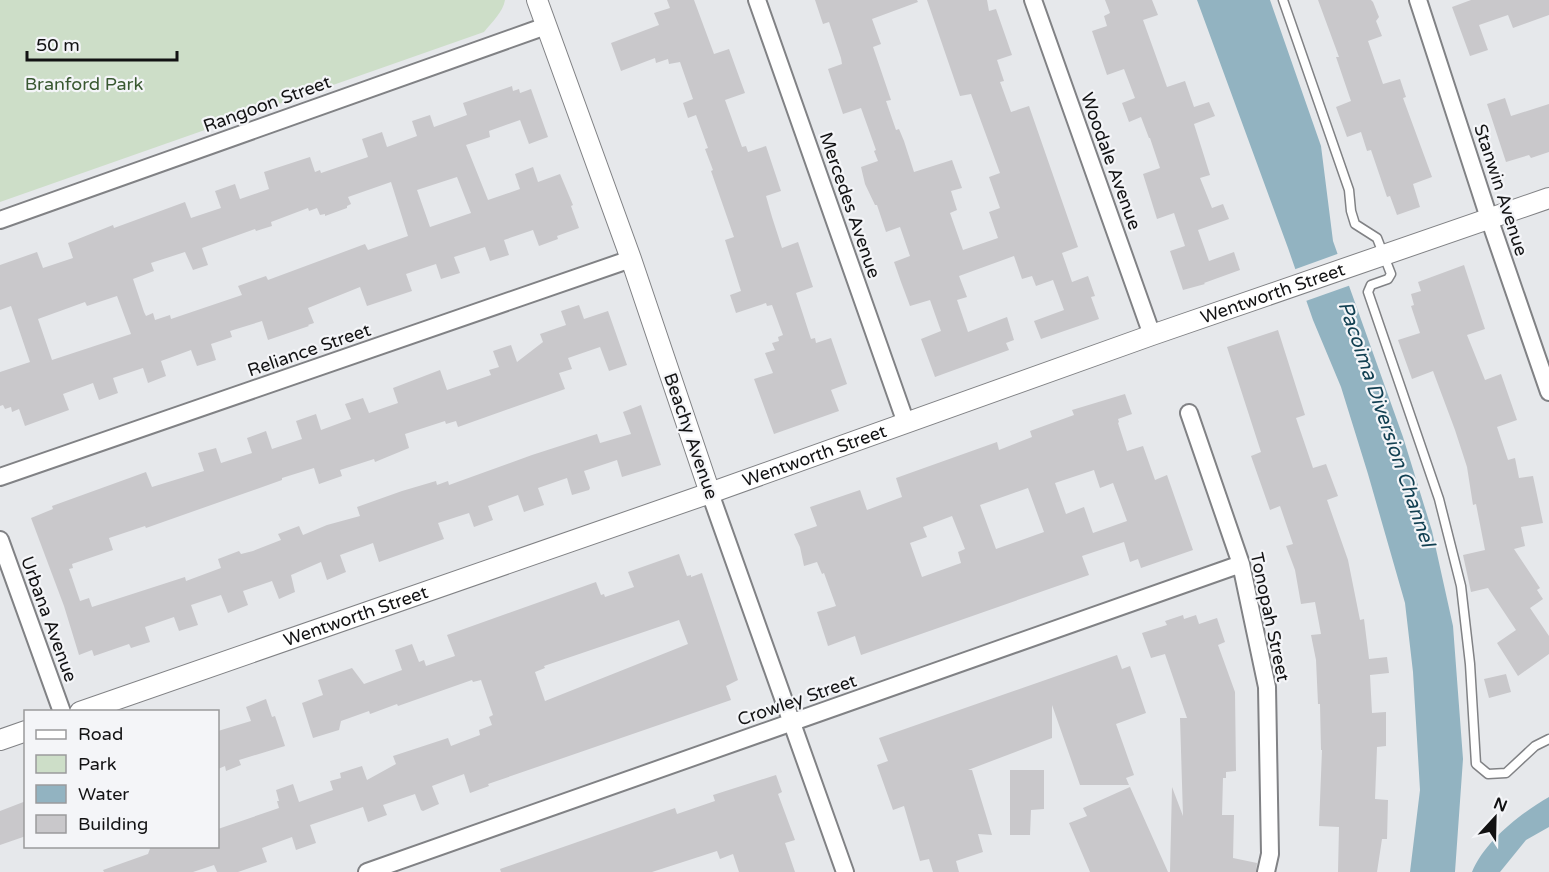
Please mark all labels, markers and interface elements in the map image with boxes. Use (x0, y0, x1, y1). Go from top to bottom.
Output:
scale bar (27, 24, 177, 62)
text: 50 m (36, 34, 80, 56)
street label: Rangoon Street (200, 71, 334, 137)
park label: Branford Park (25, 73, 143, 95)
street label: Woodale Avenue (1076, 89, 1146, 233)
street label: Stanwin Avenue (1469, 121, 1533, 259)
street label: Mercedes Avenue (815, 129, 885, 281)
street label: Wentworth Street (1198, 258, 1348, 328)
water label: Pacoima Diversion Channel (1333, 298, 1440, 552)
street label: Reliance Street (244, 319, 374, 381)
street label: Beachy Avenue (659, 370, 723, 502)
street label: Wentworth Street (740, 420, 890, 491)
street label: Tonopah Street (1246, 551, 1294, 684)
street label: Urbana Avenue (16, 553, 82, 685)
street label: Wentworth Street (281, 581, 431, 651)
street label: Crowley Street (735, 669, 860, 731)
legend (24, 710, 219, 848)
text: Road (78, 723, 123, 745)
text: Park (78, 753, 117, 775)
text: Water (78, 783, 129, 805)
north arrow (1465, 788, 1525, 848)
text: N (1491, 793, 1510, 817)
text: Building (78, 813, 148, 835)

